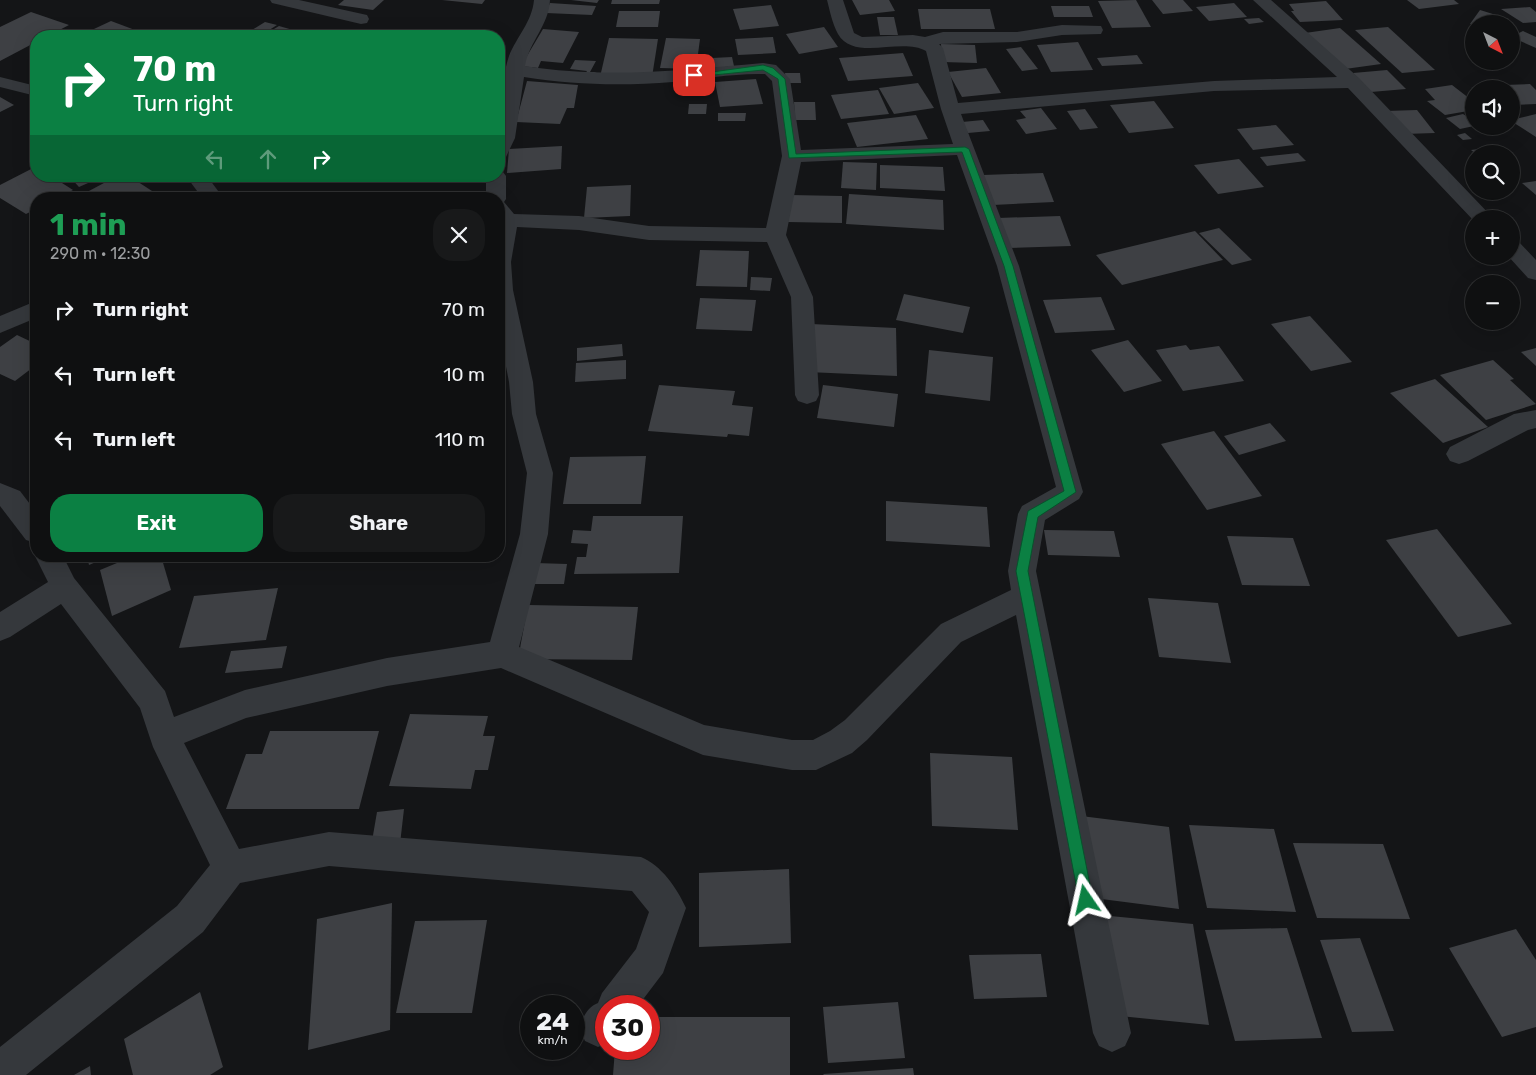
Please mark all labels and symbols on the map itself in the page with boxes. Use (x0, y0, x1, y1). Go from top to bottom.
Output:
north arrow (1465, 15, 1520, 70)
pin (673, 54, 715, 96)
position arrow (1059, 873, 1111, 925)
speed limit sign: 30 (595, 995, 660, 1060)

